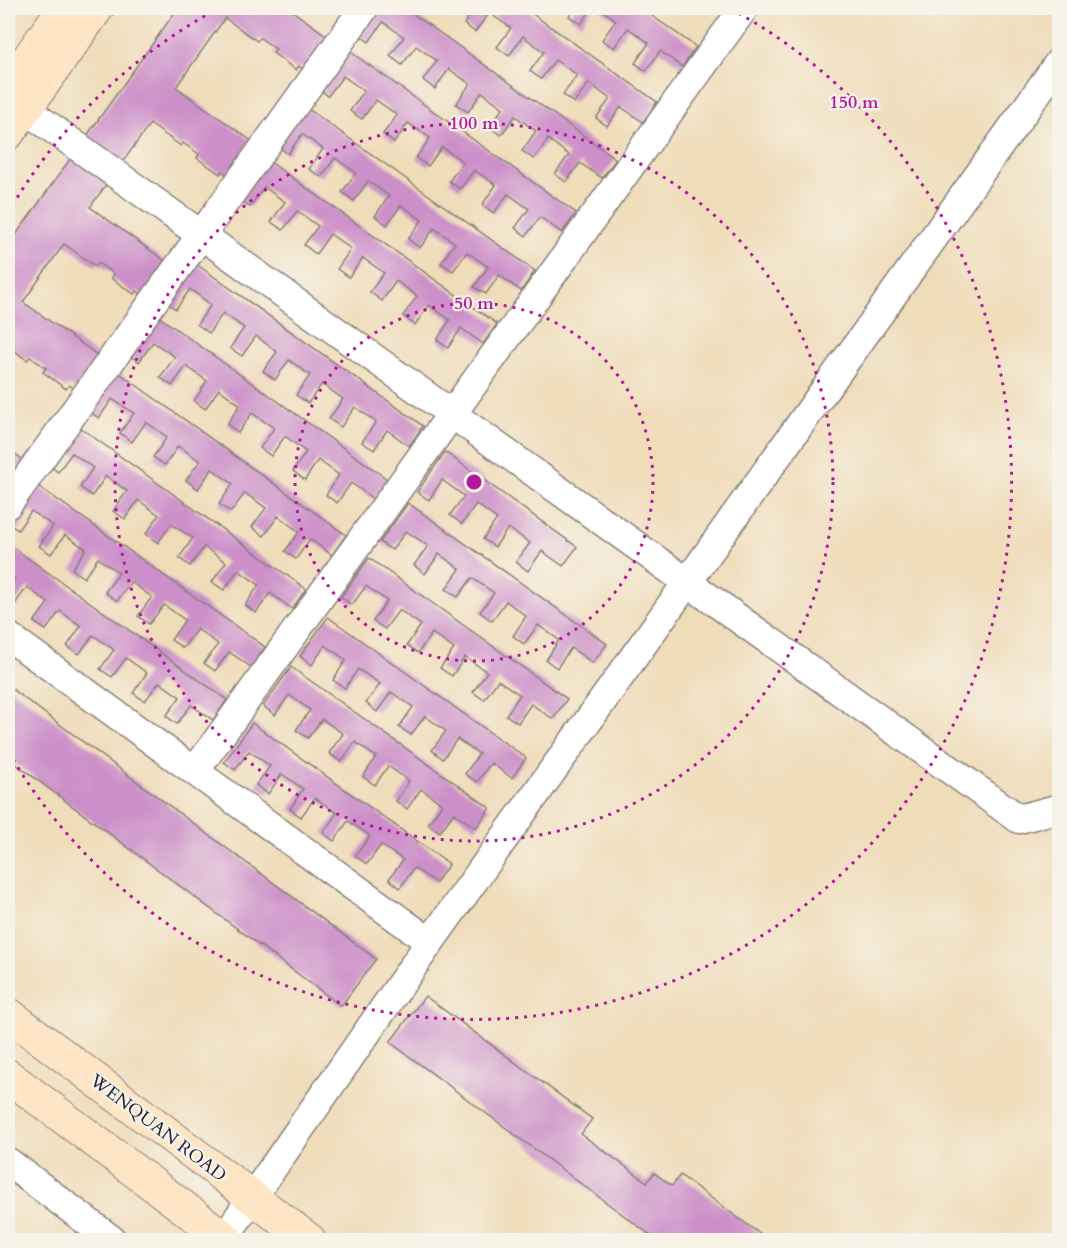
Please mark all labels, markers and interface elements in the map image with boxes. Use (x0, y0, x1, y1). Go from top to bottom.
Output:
text: 150 m (829, 90, 879, 115)
text: 100 m (449, 111, 499, 136)
text: 50 m (454, 291, 494, 316)
centre of rings (464, 472, 484, 492)
street label: WENQUAN ROAD (84, 1068, 231, 1188)

